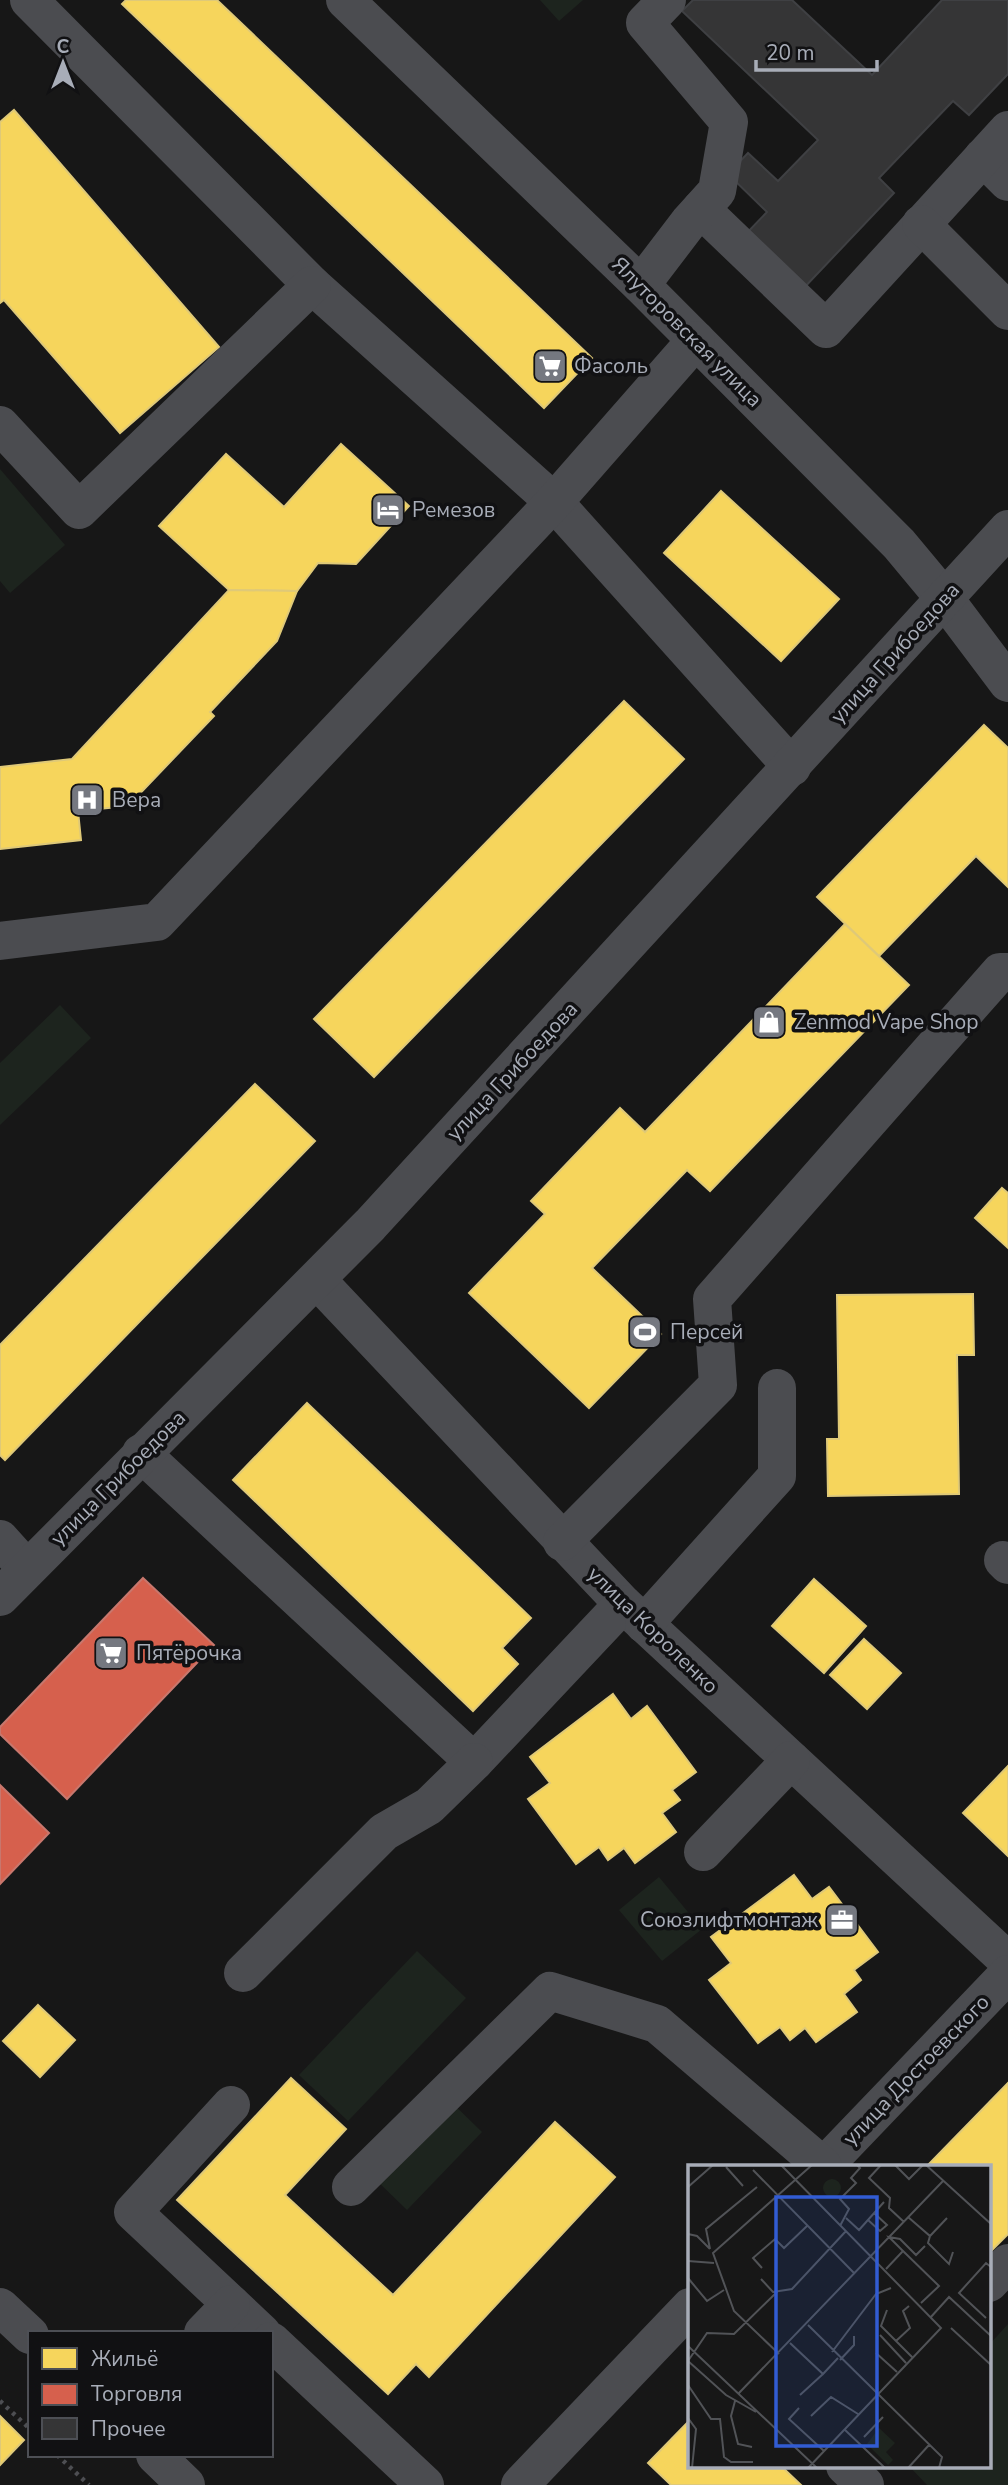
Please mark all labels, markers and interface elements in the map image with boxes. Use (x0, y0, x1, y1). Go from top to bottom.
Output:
north arrow (28, 28, 98, 98)
scale bar (756, 28, 877, 72)
text: С (57, 34, 70, 60)
text: 20 m (766, 39, 815, 67)
street label: Ялуторовская улица (606, 251, 768, 413)
supermarket icon: Фасоль (531, 347, 569, 385)
place label: Фасоль (574, 352, 648, 380)
hotel icon: Ремезов (369, 491, 407, 529)
place label: Ремезов (412, 496, 495, 524)
street label: улица Грибоедова (824, 576, 966, 730)
hospital icon: Вера (68, 781, 106, 819)
place label: Вера (112, 786, 161, 814)
street label: улица Грибоедова (440, 995, 584, 1147)
shop icon: Zenmod Vape Shop (750, 1003, 788, 1041)
place label: Zenmod Vape Shop (794, 1008, 978, 1036)
sports icon: Персей (626, 1313, 664, 1351)
place label: Персей (670, 1318, 743, 1346)
street label: улица Грибоедова (44, 1404, 192, 1552)
street label: улица Короленко (581, 1560, 725, 1700)
supermarket icon: Пятёрочка (92, 1634, 130, 1672)
place label: Пятёрочка (136, 1639, 242, 1667)
office icon: Союзлифтмонтаж (823, 1901, 861, 1939)
place label: Союзлифтмонтаж (640, 1906, 819, 1934)
street label: улица Достоевского (836, 1988, 996, 2152)
inset map (688, 2165, 990, 2468)
legend (28, 2331, 273, 2457)
text: Жильё (91, 2345, 158, 2373)
text: Торговля (91, 2380, 182, 2408)
text: Прочее (91, 2415, 166, 2443)

